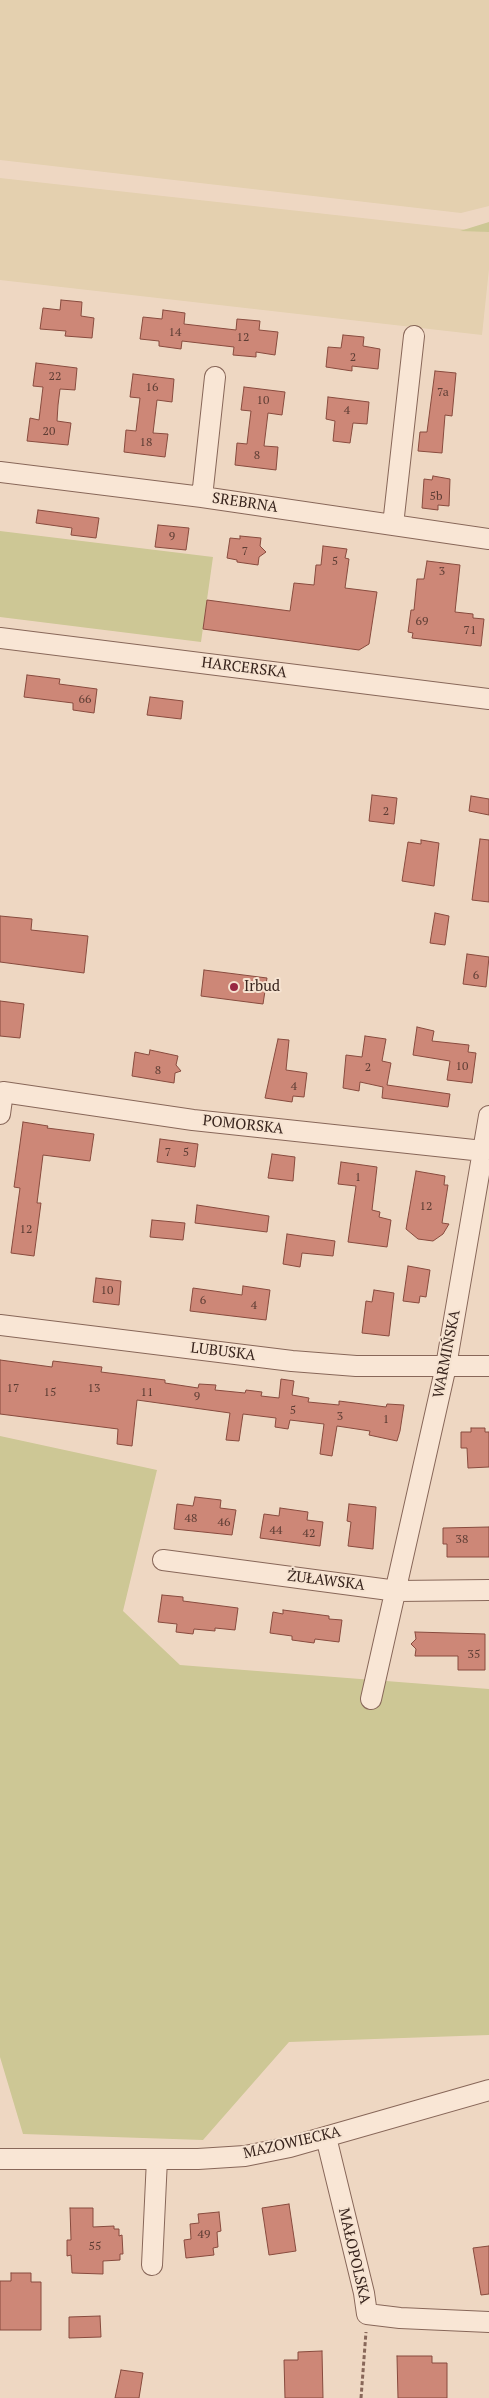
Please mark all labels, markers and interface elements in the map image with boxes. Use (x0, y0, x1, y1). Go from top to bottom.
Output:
house number: 14 (169, 326, 181, 340)
house number: 12 (237, 331, 249, 345)
house number: 2 (350, 351, 356, 365)
house number: 22 (49, 370, 61, 384)
house number: 16 (146, 381, 158, 395)
house number: 7a (437, 386, 449, 400)
house number: 10 (257, 394, 269, 408)
house number: 4 (344, 404, 350, 418)
house number: 20 (43, 425, 55, 439)
house number: 18 (140, 436, 152, 450)
house number: 8 (254, 449, 260, 463)
street label: SREBRNA (211, 489, 279, 517)
house number: 5b (430, 490, 442, 504)
house number: 9 (169, 530, 175, 544)
house number: 7 (242, 545, 248, 559)
house number: 5 (332, 555, 338, 569)
house number: 3 (439, 565, 445, 579)
house number: 69 (416, 615, 428, 629)
house number: 71 (464, 624, 476, 638)
street label: HARCERSKA (200, 654, 288, 682)
house number: 66 (79, 693, 91, 707)
house number: 2 (383, 805, 389, 819)
house number: 6 (473, 969, 479, 983)
place label: Irbud (244, 978, 280, 996)
marker: Irbud (228, 981, 240, 993)
house number: 10 (456, 1060, 468, 1074)
house number: 2 (365, 1061, 371, 1075)
house number: 8 (155, 1064, 161, 1078)
house number: 4 (291, 1080, 297, 1094)
street label: POMORSKA (202, 1112, 284, 1138)
house number: 7 (165, 1146, 171, 1160)
house number: 5 (183, 1146, 189, 1160)
house number: 1 (355, 1171, 361, 1185)
house number: 12 (420, 1200, 432, 1214)
house number: 12 (20, 1223, 32, 1237)
house number: 10 (101, 1284, 113, 1298)
house number: 6 (200, 1294, 206, 1308)
house number: 4 (251, 1299, 257, 1313)
street label: WARMIŃSKA (430, 1308, 464, 1400)
street label: LUBUSKA (190, 1339, 256, 1365)
house number: 17 (7, 1382, 19, 1396)
house number: 13 (88, 1382, 100, 1396)
house number: 15 (44, 1386, 56, 1400)
house number: 11 (141, 1386, 153, 1400)
house number: 9 (194, 1390, 200, 1404)
house number: 5 (290, 1404, 296, 1418)
house number: 3 (337, 1410, 343, 1424)
house number: 1 (383, 1413, 389, 1427)
house number: 48 (185, 1512, 197, 1526)
house number: 46 (218, 1516, 230, 1530)
house number: 44 (270, 1524, 282, 1538)
house number: 42 (303, 1527, 315, 1541)
house number: 38 (456, 1533, 468, 1547)
street label: ŻUŁAWSKA (286, 1567, 366, 1595)
house number: 35 (468, 1648, 480, 1662)
street label: MAZOWIECKA (241, 2123, 343, 2163)
street label: MAŁOPOLSKA (334, 2206, 374, 2306)
house number: 49 (198, 2228, 210, 2242)
house number: 55 (89, 2240, 101, 2254)

